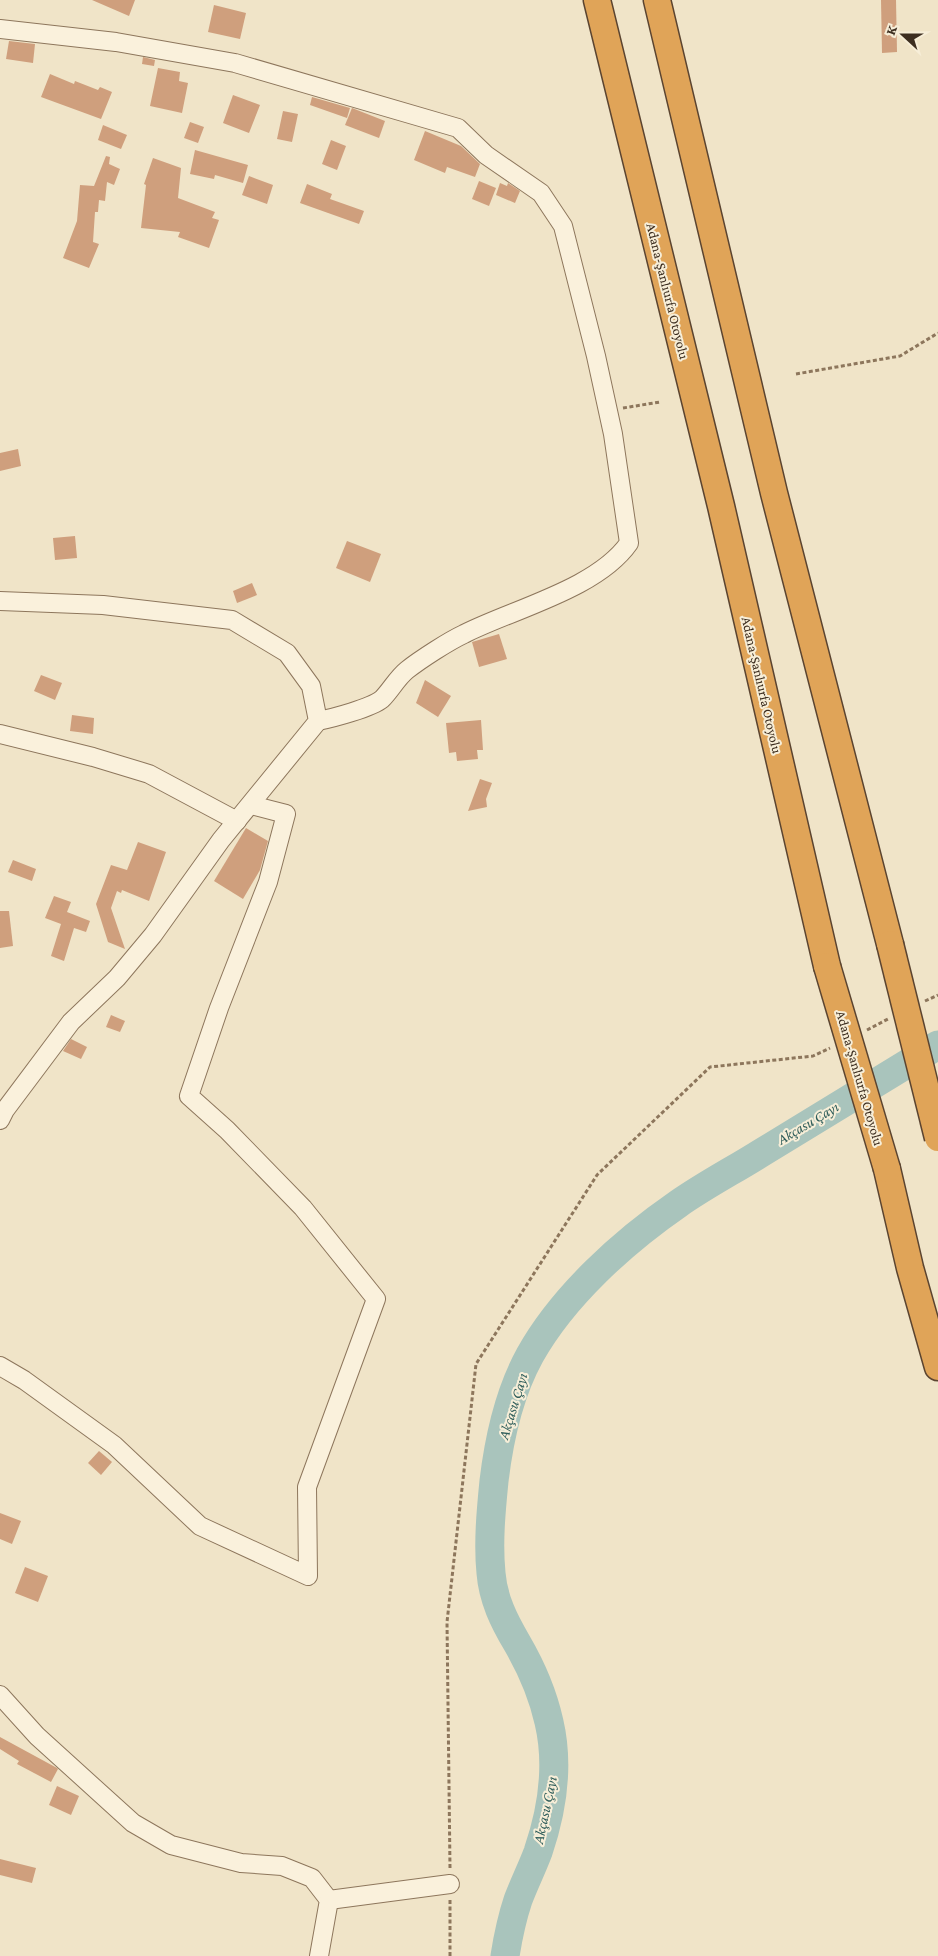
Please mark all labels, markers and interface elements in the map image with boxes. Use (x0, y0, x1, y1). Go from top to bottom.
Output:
north arrow (878, 10, 928, 60)
text: K (882, 22, 900, 37)
street label: Adana-Şanlıurfa Otoyolu (643, 221, 693, 361)
street label: Adana-Şanlıurfa Otoyolu (738, 615, 786, 755)
street label: Adana-Şanlıurfa Otoyolu (833, 1009, 887, 1148)
water label: Akçasu Çayı (774, 1099, 842, 1149)
water label: Akçasu Çayı (495, 1371, 532, 1442)
water label: Akçasu Çayı (530, 1775, 561, 1846)

